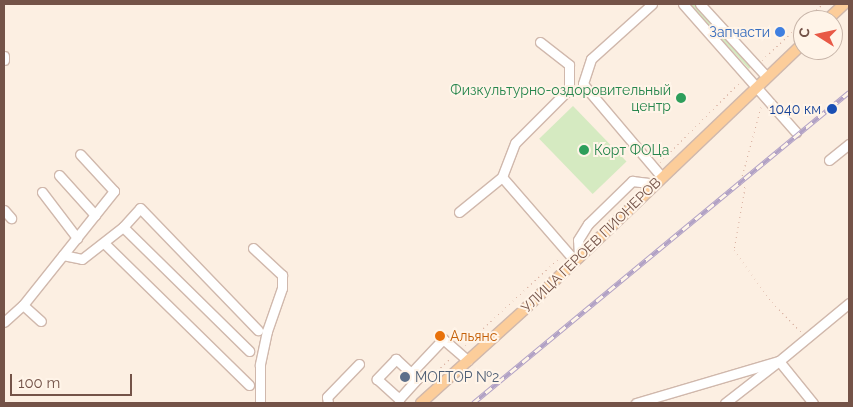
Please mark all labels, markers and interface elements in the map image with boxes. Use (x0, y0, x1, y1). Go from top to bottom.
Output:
north arrow (793, 10, 843, 60)
place label: Запчасти (709, 24, 770, 40)
marker: Запчасти (774, 26, 786, 38)
text: С (795, 26, 813, 39)
place label: Физкультурно-оздоровительный центр (450, 82, 671, 114)
marker: Физкультурно-оздоровительный центр (675, 92, 687, 104)
place label: 1040 км (770, 101, 821, 117)
marker: 1040 км (825, 102, 839, 116)
place label: Корт ФОЦа (594, 142, 669, 158)
marker: Корт ФОЦа (578, 144, 590, 156)
street label: УЛИЦА ГЕРОЕВ ПИОНЕРОВ (518, 174, 664, 316)
place label: Альянс (450, 328, 497, 344)
marker: Альянс (434, 330, 446, 342)
scale bar (12, 364, 135, 396)
place label: МОГТОР №2 (415, 369, 499, 385)
marker: МОГТОР №2 (399, 371, 411, 383)
text: 100 m (18, 374, 60, 392)

